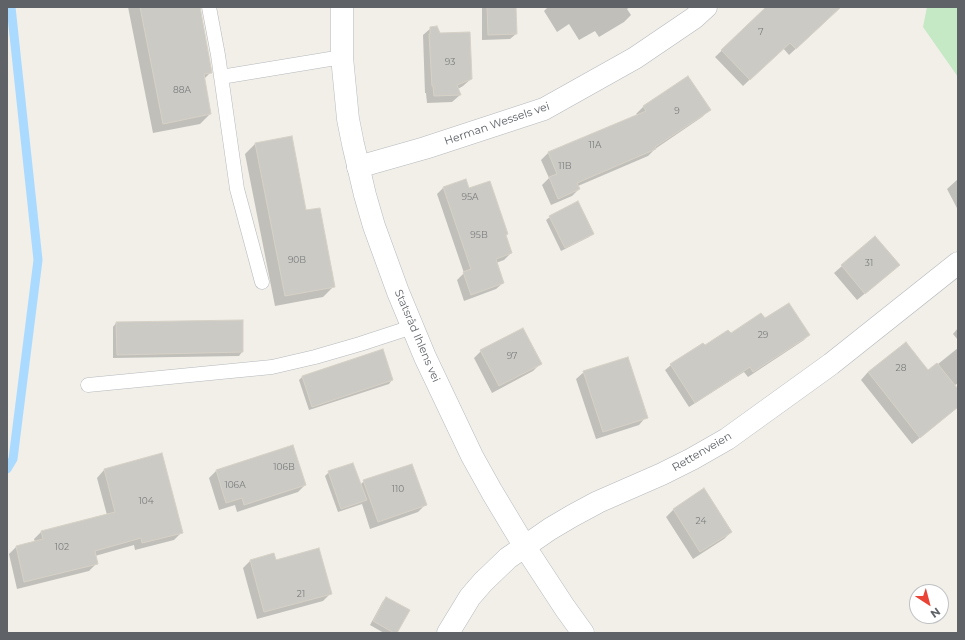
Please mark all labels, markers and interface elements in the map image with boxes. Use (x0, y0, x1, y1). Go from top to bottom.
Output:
house number: 7 (758, 27, 764, 37)
house number: 93 (445, 57, 455, 67)
house number: 88A (173, 85, 191, 95)
street label: Herman Wessels vei (443, 100, 551, 148)
house number: 9 (674, 106, 680, 116)
house number: 11A (589, 140, 601, 150)
house number: 11B (558, 161, 572, 171)
house number: 95A (461, 192, 479, 202)
house number: 95B (470, 230, 488, 240)
house number: 90B (288, 255, 306, 265)
house number: 31 (865, 258, 873, 268)
street label: Statsråd Ihlens vei (391, 288, 443, 384)
house number: 29 (758, 330, 768, 340)
house number: 97 (507, 351, 517, 361)
house number: 28 (896, 363, 906, 373)
street label: Rettenveien (670, 430, 734, 474)
house number: 106B (273, 462, 295, 472)
house number: 106A (224, 480, 246, 490)
house number: 110 (392, 484, 404, 494)
house number: 104 (138, 496, 154, 506)
house number: 24 (696, 516, 706, 526)
house number: 102 (55, 542, 69, 552)
north arrow (909, 584, 949, 624)
house number: 21 (297, 589, 305, 599)
text: N (928, 605, 943, 621)

